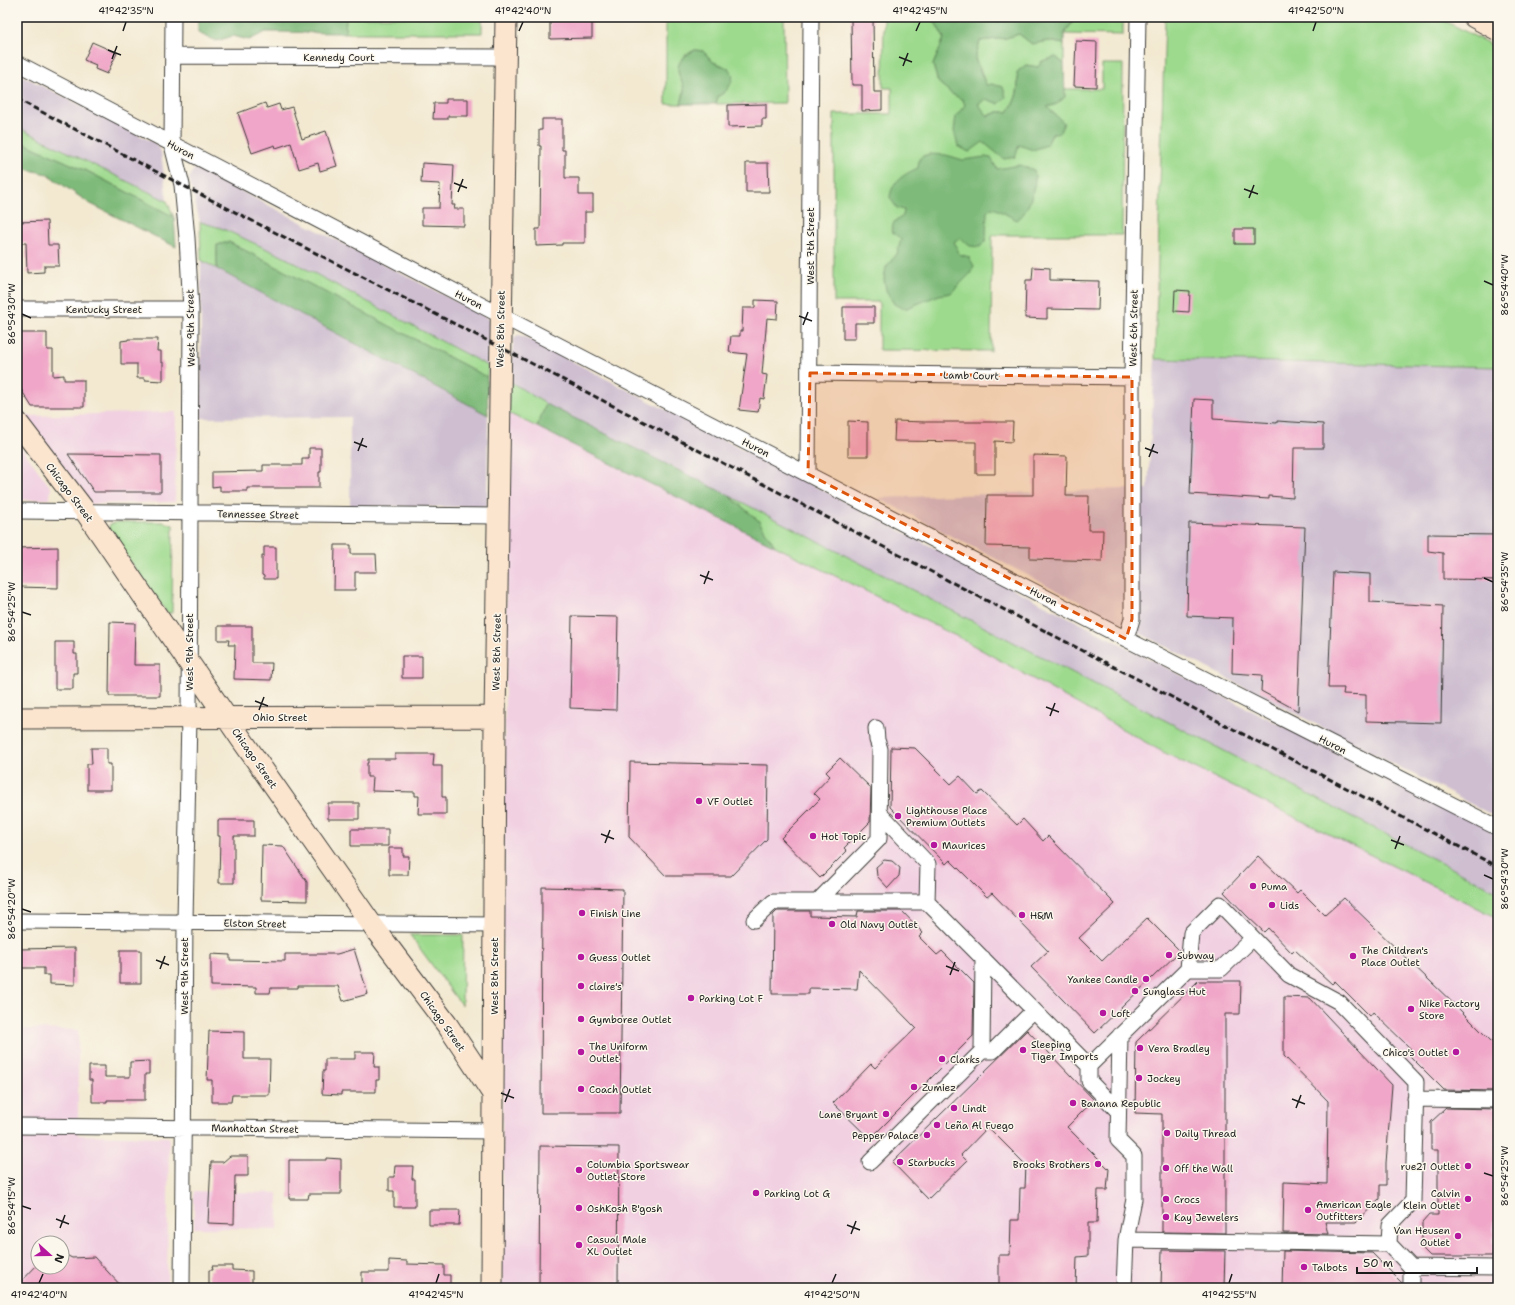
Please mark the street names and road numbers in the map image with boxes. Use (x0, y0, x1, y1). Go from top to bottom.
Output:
street label: Kennedy Court (303, 51, 375, 64)
street label: Huron (165, 137, 197, 162)
street label: West 7th Street (804, 207, 817, 285)
street label: Huron (453, 287, 485, 312)
street label: West 9th Street (183, 289, 198, 367)
street label: West 6th Street (1126, 289, 1141, 367)
street label: West 8th Street (493, 290, 508, 368)
street label: Kentucky Street (66, 303, 142, 316)
street label: Lamb Court (943, 369, 999, 382)
street label: Huron (740, 435, 772, 460)
street label: Chicago Street (43, 460, 96, 524)
street label: Tennessee Street (217, 507, 299, 522)
street label: Huron (1028, 584, 1060, 609)
street label: West 9th Street (183, 613, 196, 691)
street label: West 8th Street (489, 613, 504, 691)
street label: Ohio Street (253, 711, 307, 724)
street label: Chicago Street (229, 726, 280, 791)
street label: Huron (1317, 732, 1349, 757)
street label: Elston Street (223, 916, 287, 931)
street label: West 9th Street (178, 937, 191, 1015)
street label: West 8th Street (488, 937, 501, 1015)
street label: Chicago Street (417, 989, 468, 1054)
street label: Manhattan Street (211, 1121, 299, 1136)

